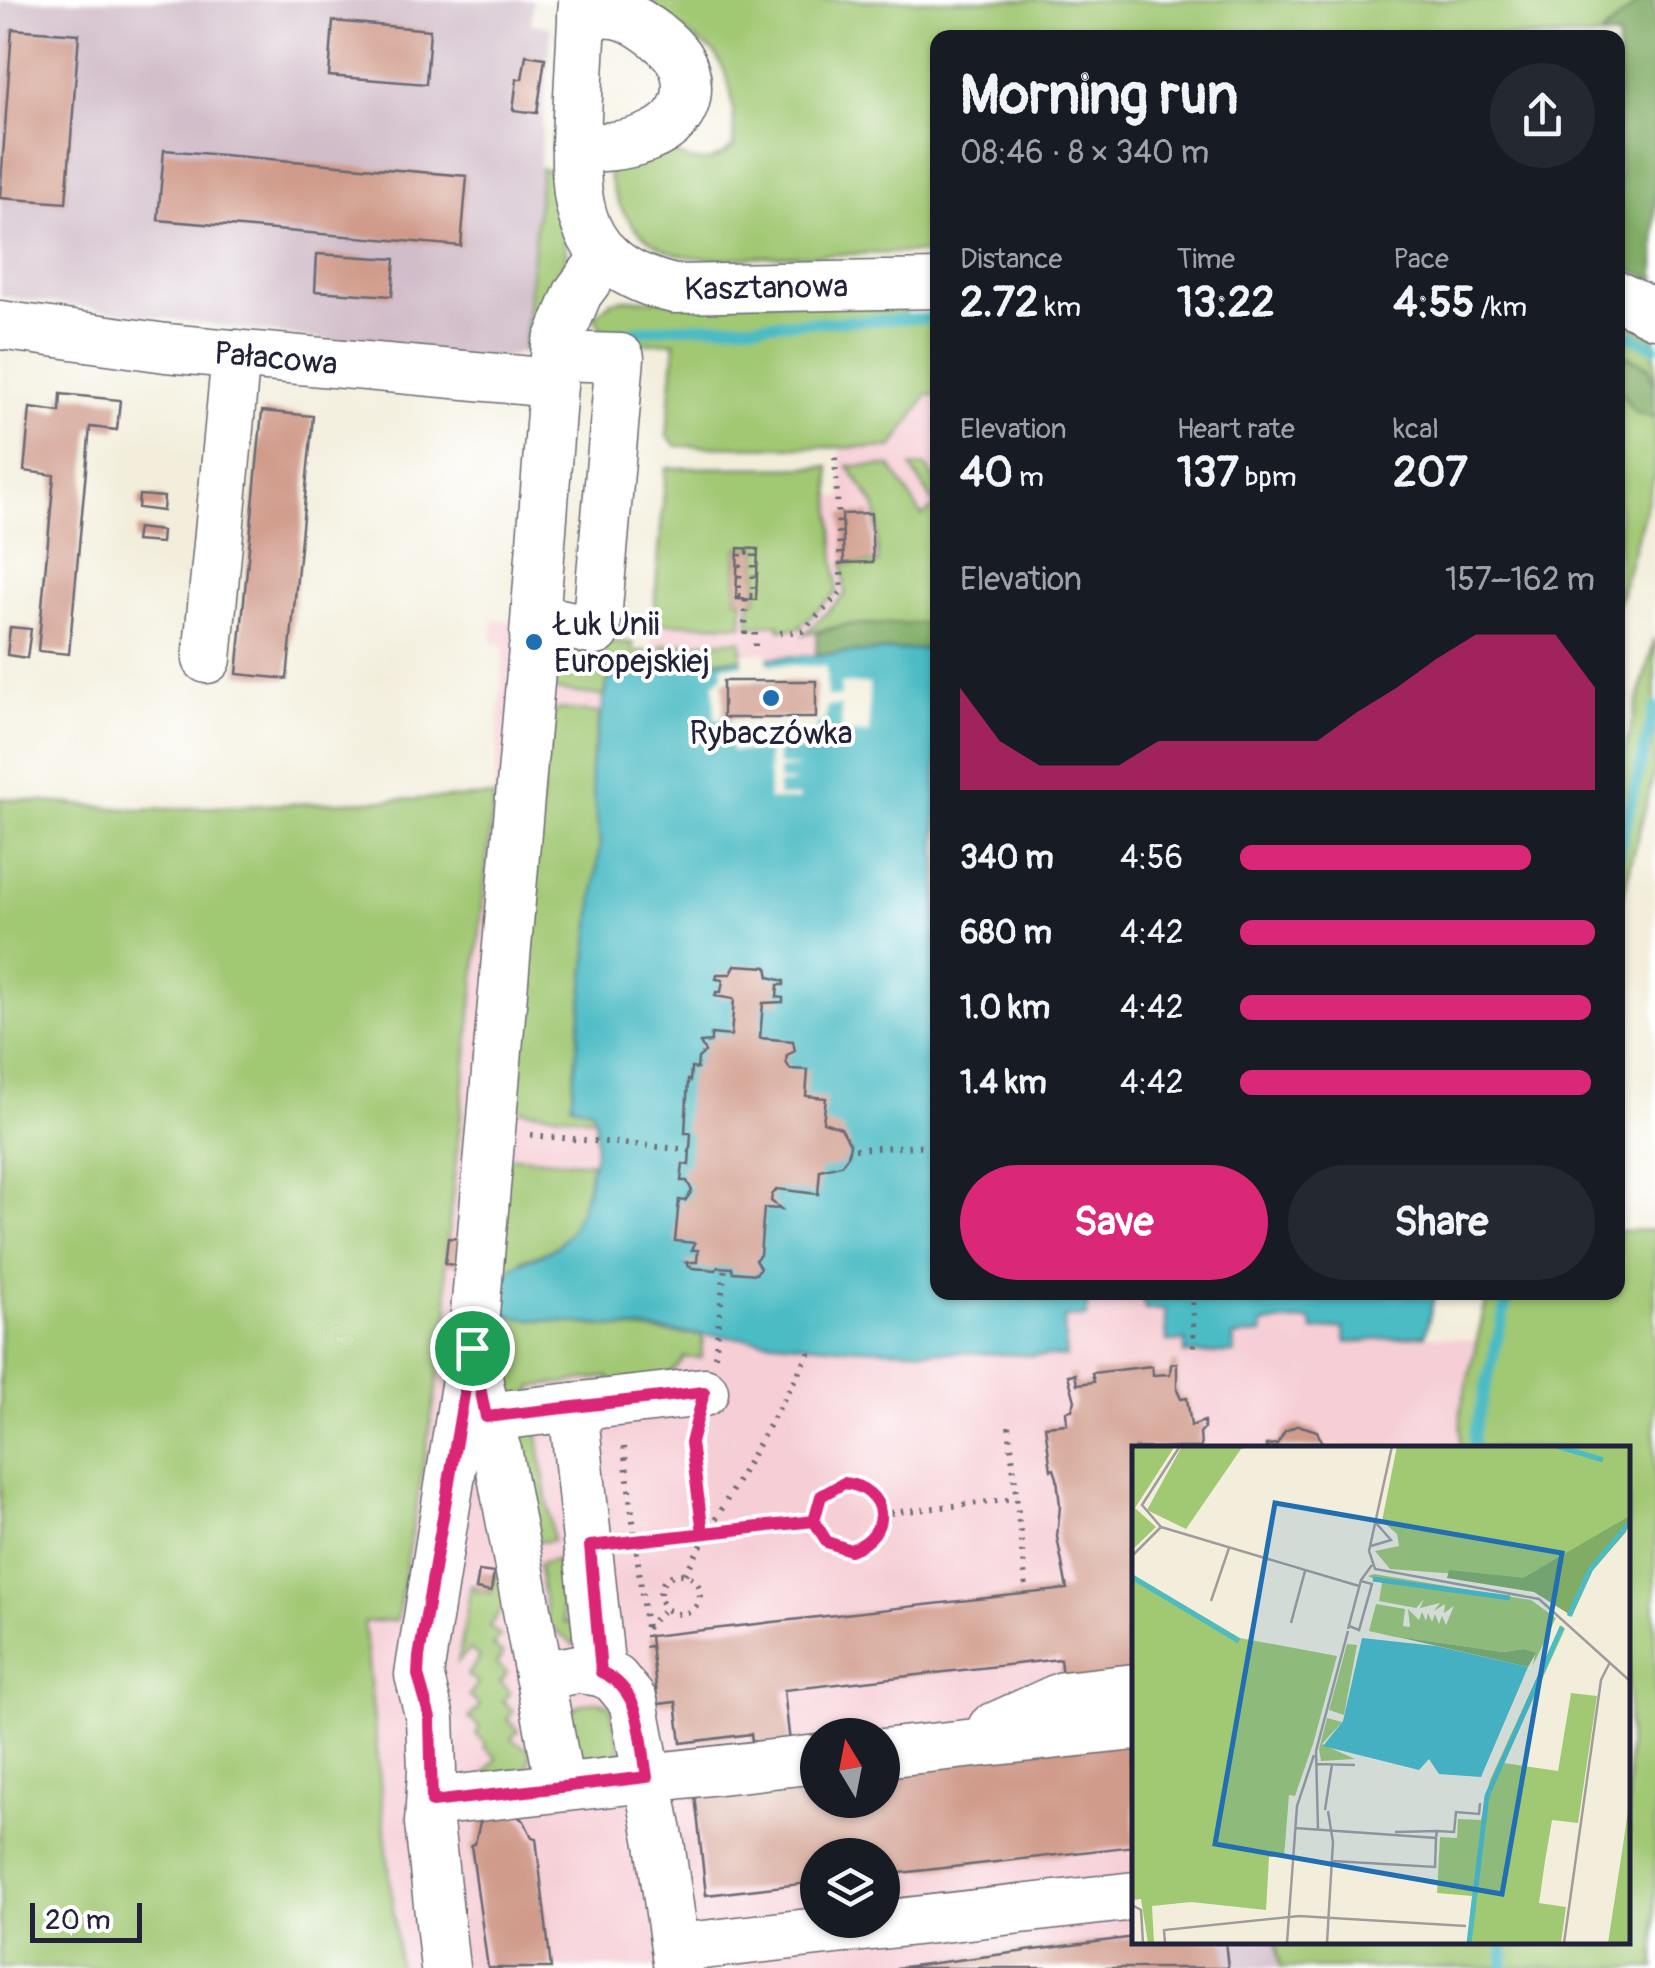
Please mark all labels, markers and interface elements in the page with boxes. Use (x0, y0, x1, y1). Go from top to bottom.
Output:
text: Morning run (960, 61, 1238, 130)
button: share (1490, 63, 1595, 168)
text: 08:46 · 8 × 340 m (960, 133, 1209, 173)
text: Distance (960, 242, 1062, 277)
text: Time (1177, 242, 1235, 277)
text: Pace (1393, 242, 1449, 277)
street label: Kasztanowa (684, 267, 849, 310)
text: 2.72 (960, 277, 1038, 329)
text: 13:22 (1177, 277, 1275, 329)
text: 4:55 (1393, 277, 1474, 329)
text: km (1038, 290, 1081, 325)
text: /km (1474, 290, 1527, 325)
street label: Pałacowa (212, 333, 339, 384)
text: Elevation (960, 412, 1067, 447)
text: Heart rate (1177, 412, 1295, 447)
text: kcal (1393, 412, 1439, 447)
text: 40 (960, 447, 1013, 499)
text: 137 (1177, 447, 1239, 499)
text: 207 (1393, 447, 1468, 499)
text: m (1013, 460, 1044, 495)
text: bpm (1239, 460, 1297, 495)
text: Elevation (960, 560, 1082, 600)
text: 157–162 m (1445, 560, 1595, 600)
place label: Łuk Unii Europejskiej (552, 605, 710, 682)
marker: Łuk Unii Europejskiej (523, 631, 545, 653)
marker: Rybaczówka (760, 687, 782, 709)
place label: Rybaczówka (689, 714, 853, 754)
text: 340 m (960, 838, 1054, 878)
text: 4:56 (1120, 838, 1183, 878)
text: 680 m (960, 913, 1052, 953)
text: 4:42 (1120, 913, 1184, 953)
text: 1.0 km (960, 988, 1050, 1028)
text: 4:42 (1120, 988, 1184, 1028)
text: 1.4 km (960, 1063, 1047, 1103)
text: 4:42 (1120, 1063, 1184, 1103)
button: Save (960, 1165, 1268, 1280)
button: Share (1288, 1165, 1595, 1280)
pin (430, 1306, 515, 1391)
icon: arrive (445, 1321, 500, 1376)
inset map (1132, 1446, 1630, 1943)
north arrow (800, 1718, 900, 1818)
map controls (800, 1718, 900, 1938)
button: layers (800, 1838, 900, 1938)
scale bar (30, 1898, 142, 1942)
text: 20 m (45, 1903, 111, 1938)

